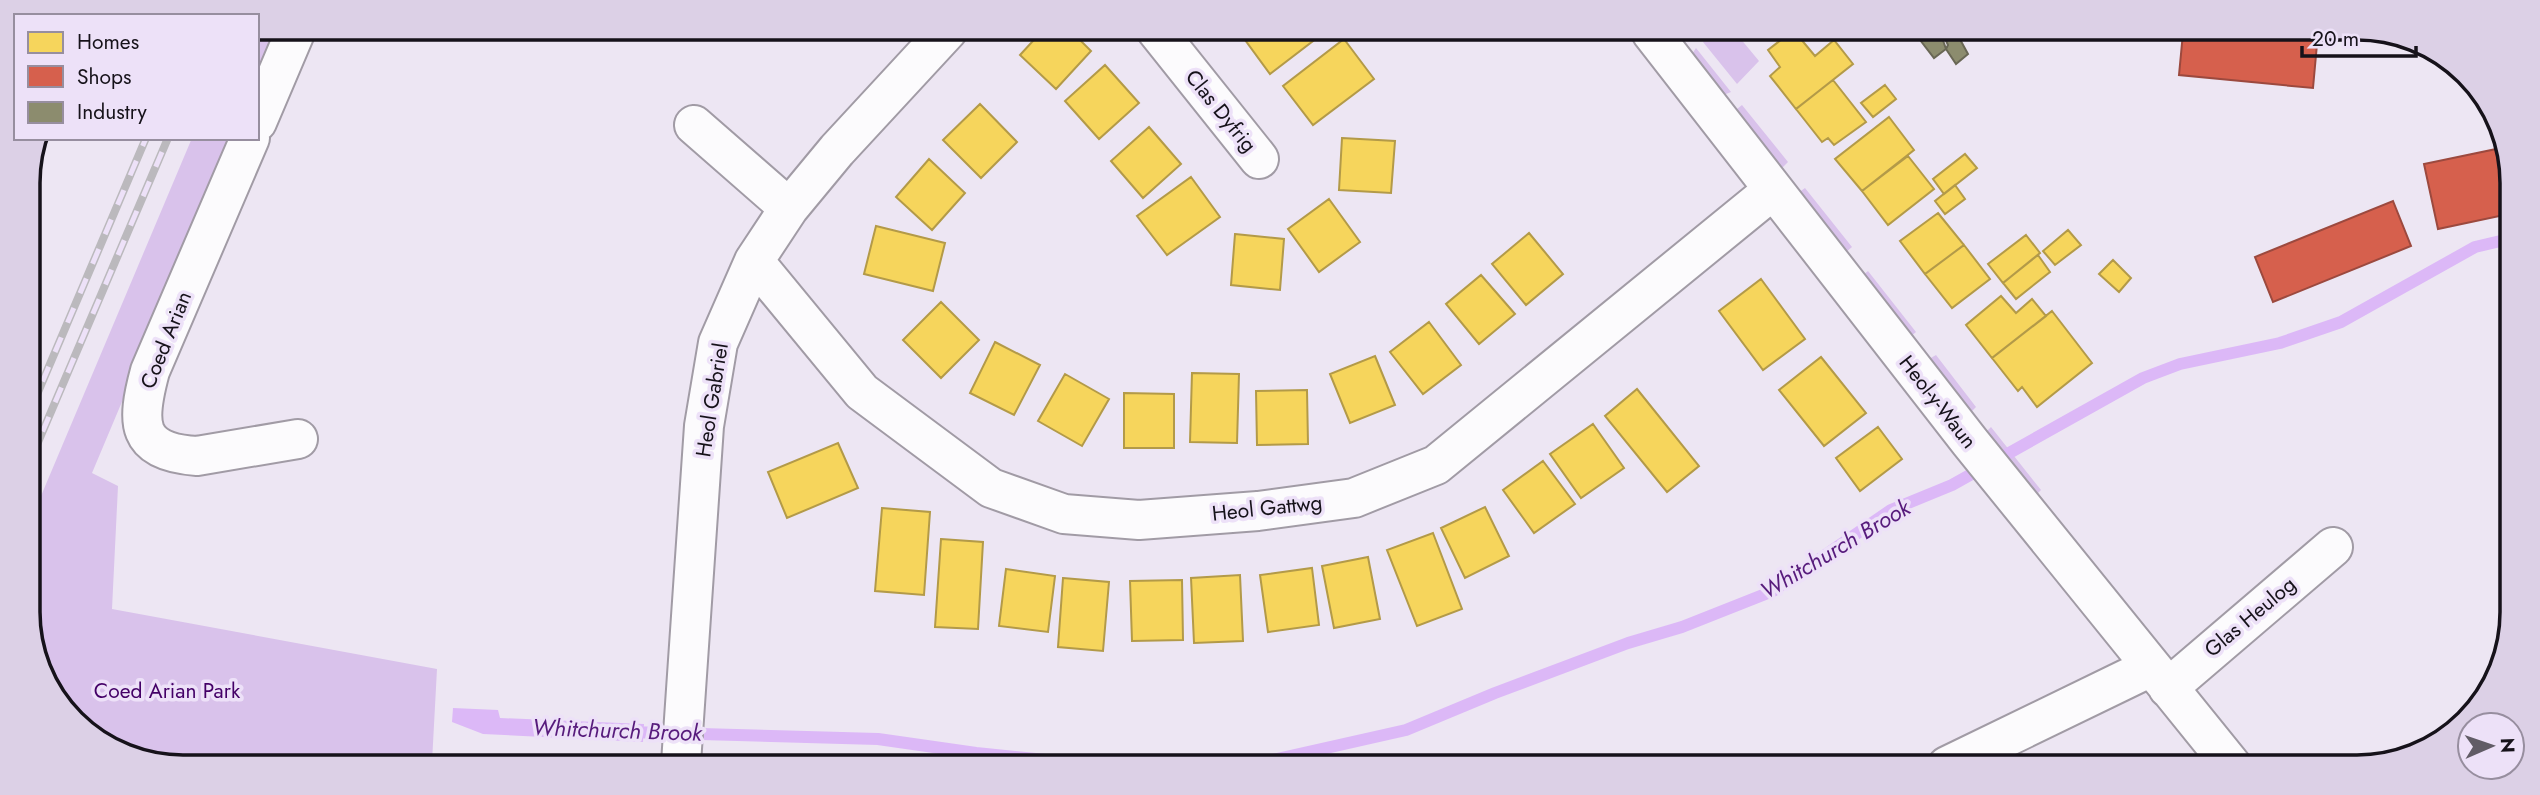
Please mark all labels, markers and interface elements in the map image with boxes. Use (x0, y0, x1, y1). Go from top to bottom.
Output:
legend (14, 14, 259, 140)
scale bar (2302, 14, 2416, 58)
text: 20 m (2312, 24, 2359, 54)
text: Homes (77, 27, 139, 57)
text: Shops (77, 62, 131, 92)
street label: Clas Dyfrig (1178, 63, 1264, 159)
text: Industry (77, 97, 148, 127)
street label: Coed Arian (133, 287, 199, 393)
street label: Heol Gabriel (688, 341, 736, 459)
street label: Heol-y-Waun (1892, 349, 1984, 455)
street label: Heol Gattwg (1210, 487, 1324, 529)
water label: Whitchurch Brook (1754, 490, 1917, 607)
street label: Glas Heulog (2198, 570, 2302, 664)
park label: Coed Arian Park (94, 676, 241, 706)
water label: Whitchurch Brook (532, 710, 704, 750)
north arrow (2456, 711, 2526, 781)
text: N (2494, 737, 2521, 753)

